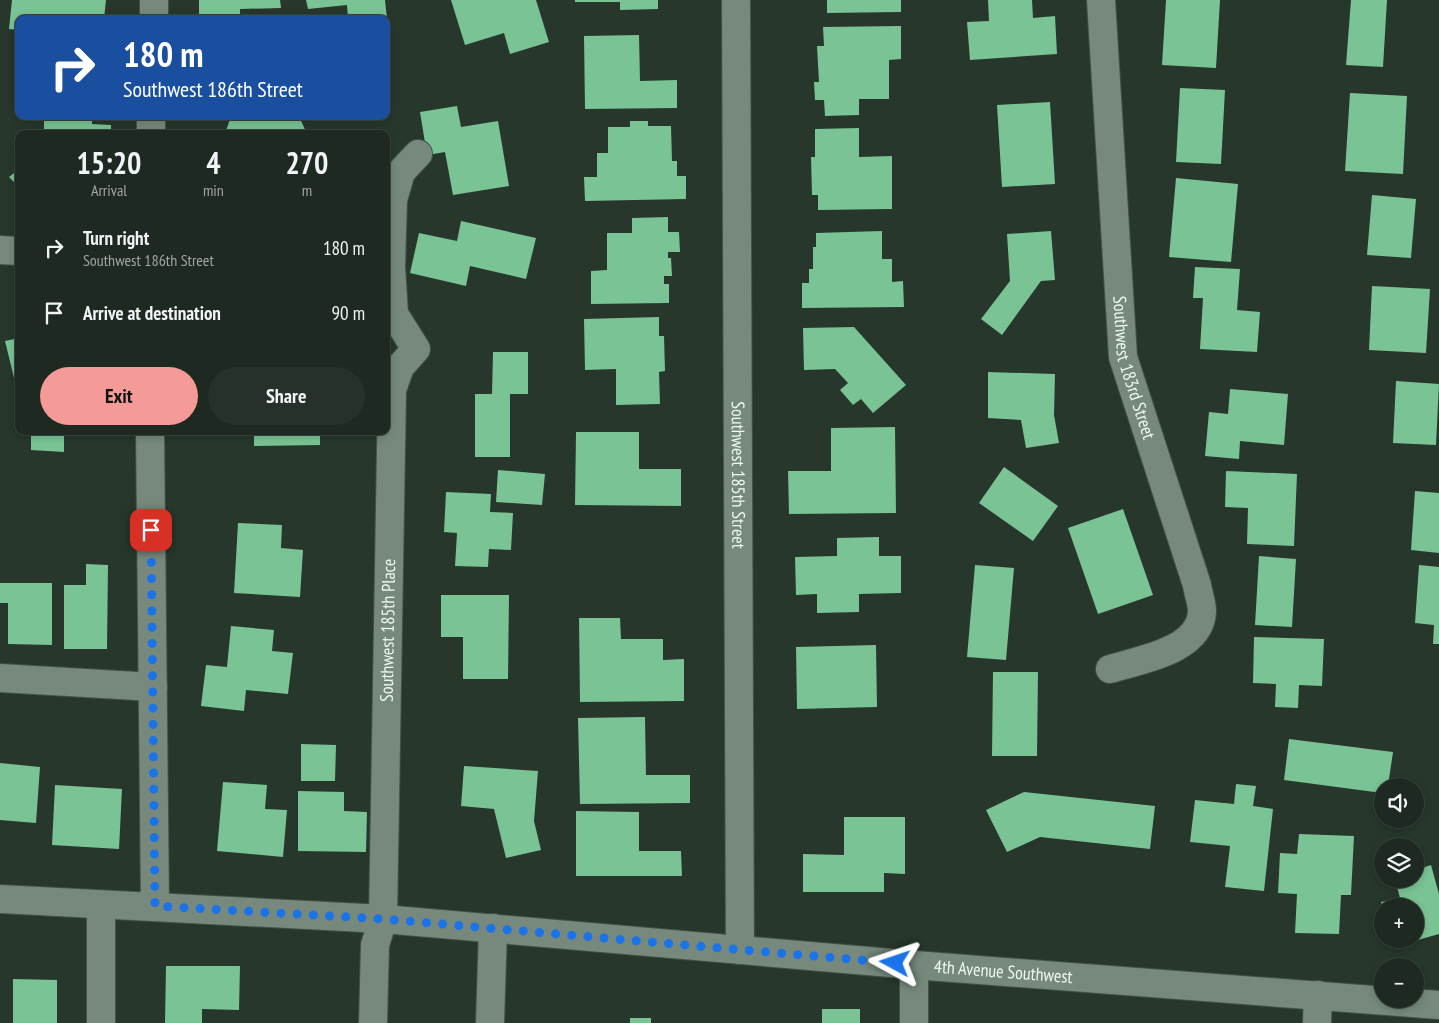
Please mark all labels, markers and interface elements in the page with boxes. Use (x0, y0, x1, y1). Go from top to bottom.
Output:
text: 180 m (123, 31, 204, 77)
icon: right (40, 35, 105, 100)
text: Southwest 186th Street (123, 75, 303, 103)
text: 15:20 (77, 143, 141, 182)
text: 4 (206, 143, 221, 182)
text: 270 (285, 143, 328, 182)
text: Arrival (91, 180, 127, 200)
text: min (203, 180, 224, 200)
text: m (302, 180, 312, 200)
text: Turn right (83, 226, 149, 250)
icon: right (40, 234, 68, 262)
text: 180 m (323, 236, 365, 260)
text: Southwest 186th Street (83, 250, 214, 270)
street label: Southwest 183rd Street (1108, 295, 1161, 442)
icon: arrive (40, 299, 68, 327)
text: Arrive at destination (83, 301, 221, 325)
text: 90 m (332, 301, 365, 325)
button: Exit (40, 367, 198, 425)
button: Share (208, 367, 365, 425)
street label: Southwest 185th Street (727, 401, 750, 549)
pin (130, 509, 172, 551)
icon: arrive (137, 516, 165, 544)
street label: Southwest 185th Place (375, 559, 400, 702)
map controls (1374, 778, 1424, 1008)
button: sound (1374, 778, 1424, 828)
button: layers (1374, 838, 1424, 888)
button: + (1374, 898, 1424, 948)
position arrow (868, 936, 920, 988)
street label: 4th Avenue Southwest (933, 955, 1073, 988)
button: − (1374, 958, 1424, 1008)

